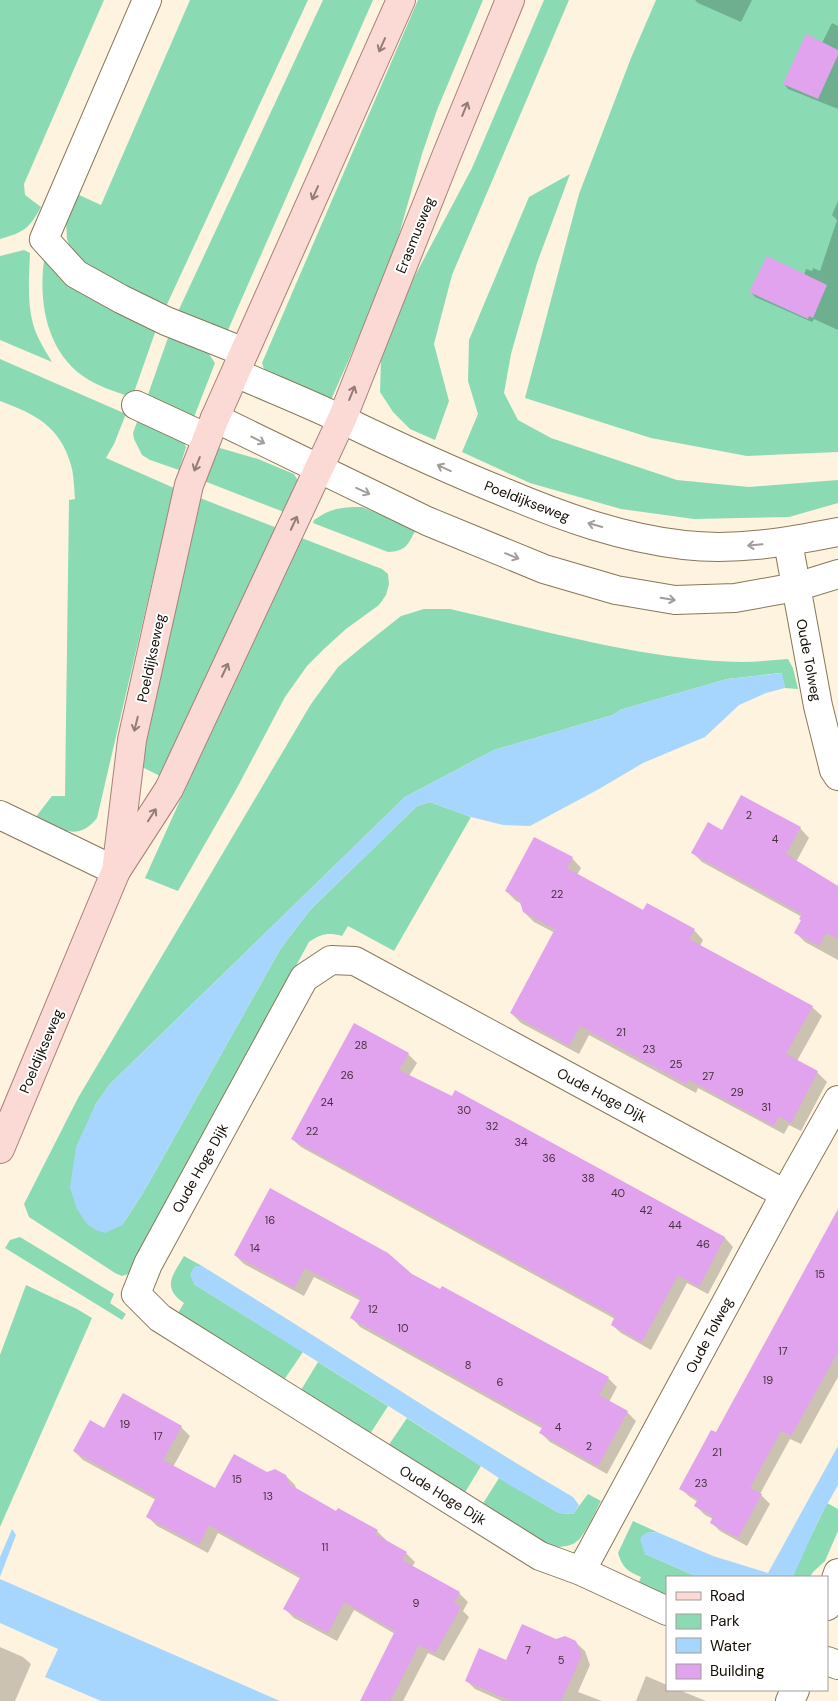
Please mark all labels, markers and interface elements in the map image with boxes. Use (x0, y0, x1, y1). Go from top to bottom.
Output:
one-way arrow (376, 37, 386, 52)
one-way arrow (461, 102, 471, 117)
one-way arrow (310, 185, 320, 200)
street label: Erasmusweg (391, 194, 439, 276)
one-way arrow (348, 386, 357, 401)
one-way arrow (250, 436, 265, 445)
one-way arrow (192, 456, 201, 471)
one-way arrow (436, 462, 451, 472)
street label: Poeldijkseweg (482, 476, 572, 526)
one-way arrow (355, 486, 370, 496)
one-way arrow (289, 516, 299, 531)
one-way arrow (588, 520, 604, 530)
one-way arrow (748, 540, 764, 550)
one-way arrow (504, 552, 519, 561)
one-way arrow (659, 594, 675, 604)
street label: Poeldijkseweg (133, 612, 169, 704)
street label: Oude Tolweg (792, 617, 826, 703)
one-way arrow (221, 663, 230, 678)
one-way arrow (131, 715, 140, 731)
one-way arrow (147, 808, 158, 822)
house number: 2 (746, 808, 752, 822)
house number: 4 (772, 832, 779, 846)
house number: 22 (551, 887, 563, 901)
street label: Poeldijkseweg (15, 1006, 67, 1096)
house number: 21 (616, 1025, 626, 1039)
house number: 28 (355, 1038, 367, 1052)
house number: 23 (643, 1042, 655, 1056)
house number: 25 (669, 1057, 683, 1071)
street label: Oude Hoge Dijk (554, 1064, 650, 1126)
house number: 26 (340, 1068, 354, 1082)
house number: 27 (702, 1069, 714, 1083)
house number: 29 (730, 1085, 744, 1099)
house number: 24 (321, 1095, 334, 1109)
house number: 31 (761, 1100, 771, 1114)
house number: 30 (457, 1103, 471, 1117)
house number: 32 (486, 1119, 498, 1133)
street label: Oude Hoge Dijk (168, 1120, 232, 1216)
house number: 22 (306, 1124, 318, 1138)
house number: 34 (514, 1135, 528, 1149)
house number: 36 (542, 1151, 556, 1165)
house number: 38 (581, 1171, 595, 1185)
house number: 40 (611, 1186, 625, 1200)
house number: 42 (639, 1203, 653, 1217)
house number: 16 (265, 1213, 275, 1227)
house number: 44 (668, 1218, 682, 1232)
house number: 46 (696, 1237, 710, 1251)
house number: 14 (250, 1241, 260, 1255)
house number: 15 (815, 1267, 825, 1281)
street label: Oude Tolweg (681, 1294, 737, 1376)
house number: 12 (368, 1302, 378, 1316)
house number: 10 (398, 1321, 408, 1335)
house number: 17 (778, 1344, 788, 1358)
house number: 8 (465, 1358, 471, 1372)
house number: 19 (763, 1373, 773, 1387)
house number: 6 (497, 1375, 504, 1389)
house number: 19 (120, 1417, 130, 1431)
house number: 4 (555, 1420, 562, 1434)
house number: 17 (153, 1429, 163, 1443)
house number: 2 (586, 1439, 592, 1453)
house number: 21 (712, 1445, 722, 1459)
street label: Oude Hoge Dijk (396, 1461, 490, 1529)
house number: 15 (232, 1472, 242, 1486)
house number: 23 (695, 1476, 707, 1490)
house number: 13 (263, 1489, 273, 1503)
house number: 11 (322, 1540, 328, 1554)
legend (666, 1576, 828, 1691)
text: Road (710, 1586, 745, 1606)
house number: 9 (413, 1596, 420, 1610)
text: Park (710, 1611, 740, 1631)
text: Water (710, 1636, 752, 1656)
house number: 7 (525, 1643, 531, 1657)
house number: 5 (558, 1653, 565, 1667)
text: Building (710, 1661, 765, 1681)

